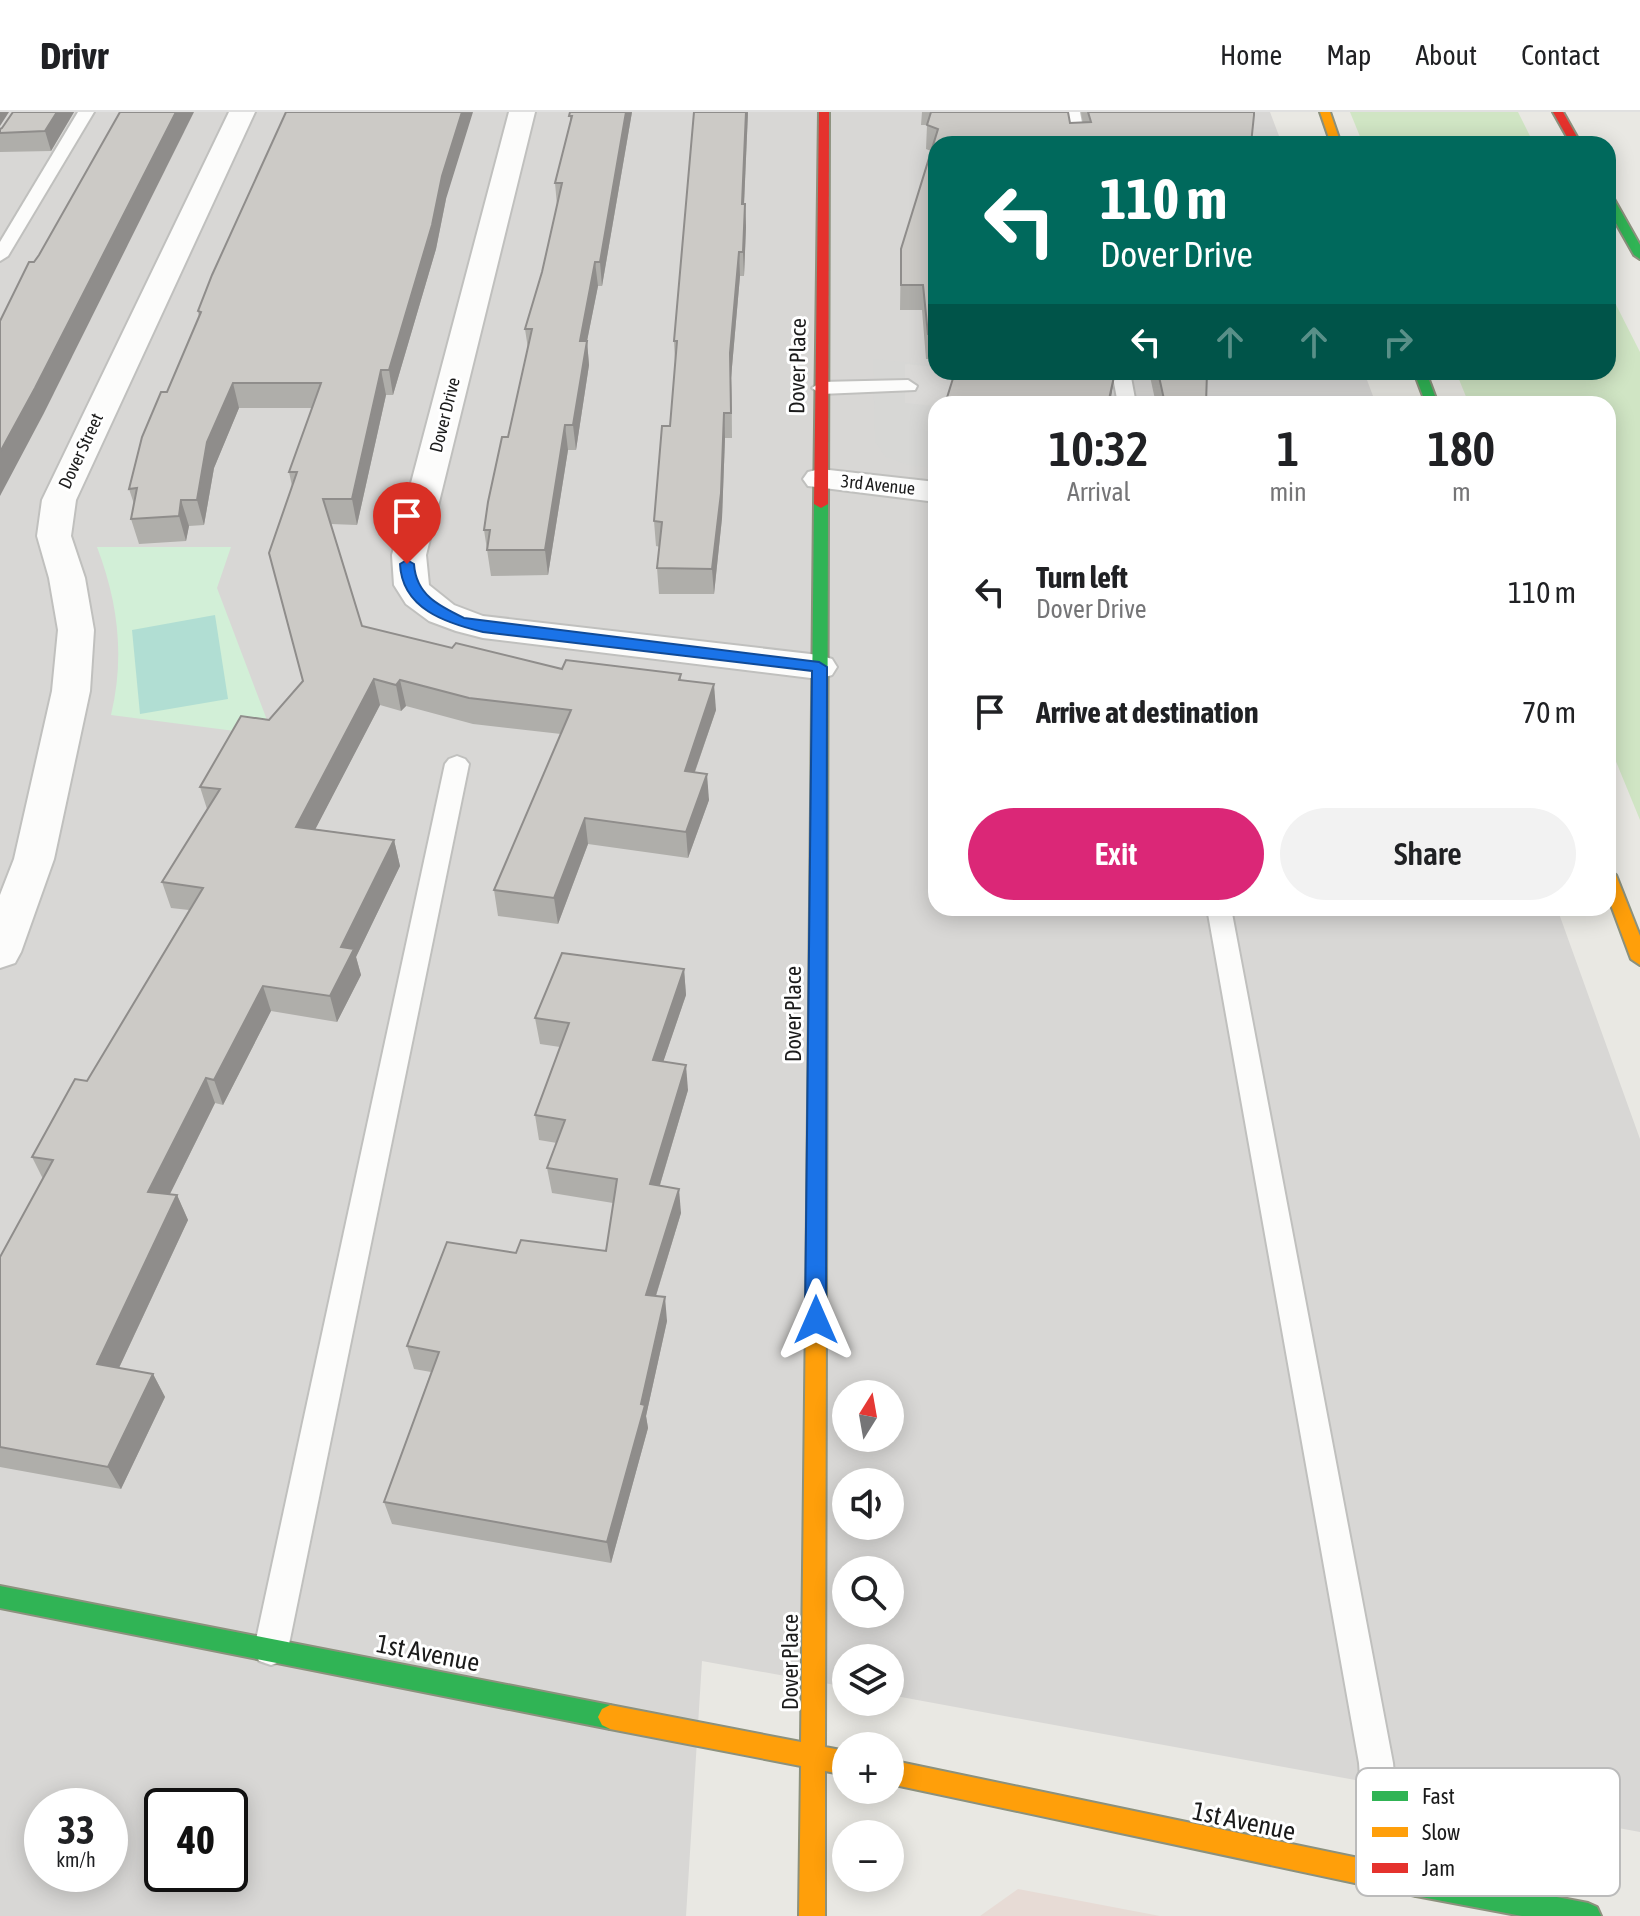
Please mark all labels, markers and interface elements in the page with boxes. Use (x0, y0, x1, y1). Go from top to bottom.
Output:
text: Drivr (40, 34, 108, 77)
text: Home (1220, 39, 1282, 71)
text: Map (1326, 39, 1371, 71)
text: About (1415, 39, 1477, 71)
text: Contact (1521, 39, 1600, 71)
text: 110 m (1100, 167, 1227, 231)
icon: left (968, 168, 1072, 272)
text: Dover Drive (1100, 233, 1253, 275)
street label: Dover Place (783, 318, 811, 414)
icon: left (1124, 320, 1168, 364)
icon: ahead (1208, 320, 1252, 364)
icon: ahead (1292, 320, 1336, 364)
icon: right (1376, 320, 1420, 364)
street label: Dover Drive (425, 375, 464, 455)
street label: Dover Street (54, 410, 107, 492)
text: 10:32 (1049, 421, 1149, 476)
text: 1 (1277, 421, 1299, 476)
text: 180 (1428, 421, 1495, 476)
street label: 3rd Avenue (840, 470, 916, 499)
text: Arrival (1067, 477, 1130, 507)
text: min (1269, 477, 1307, 507)
text: m (1452, 477, 1471, 507)
pin (373, 482, 441, 564)
icon: arrive (385, 494, 429, 538)
text: Turn left (1036, 560, 1128, 594)
icon: left (968, 570, 1012, 614)
text: 110 m (1508, 575, 1576, 609)
text: Dover Drive (1036, 594, 1146, 624)
icon: arrive (968, 690, 1012, 734)
text: Arrive at destination (1036, 695, 1258, 729)
text: 70 m (1522, 695, 1576, 729)
button: Exit (968, 808, 1264, 900)
button: Share (1280, 808, 1576, 900)
street label: Dover Place (780, 966, 806, 1062)
position arrow (774, 1278, 858, 1362)
north arrow (832, 1380, 904, 1452)
map controls (832, 1380, 904, 1892)
button: sound (832, 1468, 904, 1540)
button: search (832, 1556, 904, 1628)
street label: Dover Place (777, 1614, 803, 1710)
street label: 1st Avenue (374, 1628, 482, 1678)
button: layers (832, 1644, 904, 1716)
button: + (832, 1732, 904, 1804)
legend (1356, 1768, 1620, 1896)
text: Fast (1422, 1783, 1455, 1809)
speed limit sign: 40 (144, 1788, 248, 1892)
street label: 1st Avenue (1190, 1795, 1298, 1847)
text: 33 (57, 1807, 95, 1852)
text: Slow (1422, 1819, 1460, 1845)
button: − (832, 1820, 904, 1892)
text: km/h (56, 1848, 96, 1871)
text: Jam (1422, 1855, 1455, 1881)

